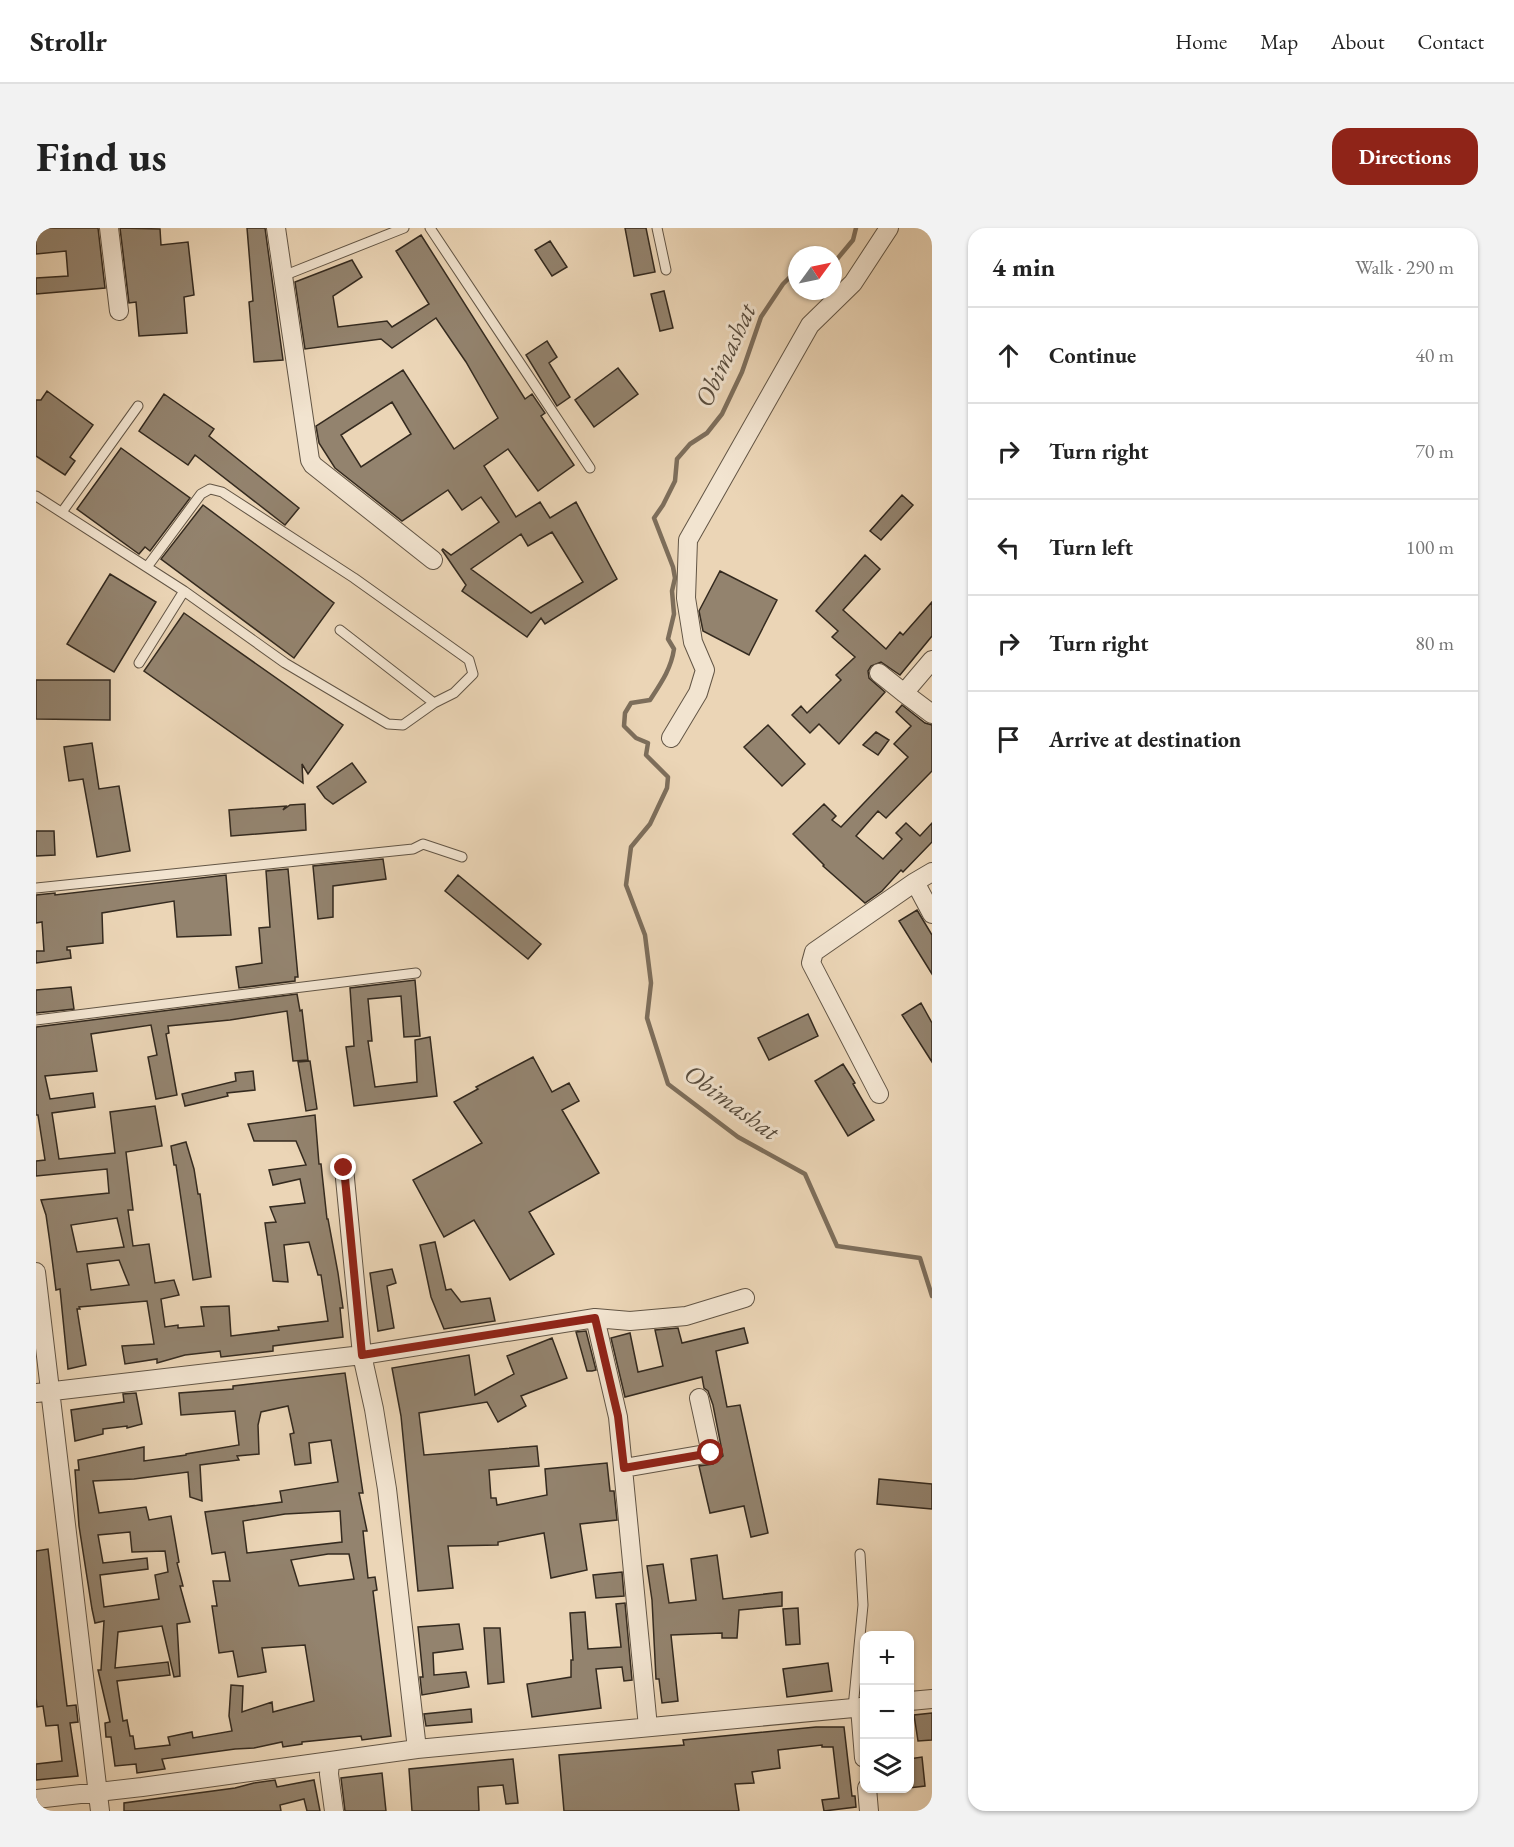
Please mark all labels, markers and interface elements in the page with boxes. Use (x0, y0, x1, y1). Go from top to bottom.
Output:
text: Strollr (30, 23, 107, 59)
text: Home (1175, 28, 1227, 55)
text: Map (1260, 28, 1298, 55)
text: About (1331, 28, 1384, 55)
text: Contact (1417, 28, 1484, 55)
button: Directions (1332, 128, 1478, 185)
text: Find us (36, 129, 167, 184)
north arrow (788, 246, 842, 300)
text: 4 min (992, 250, 1055, 284)
text: Walk · 290 m (1355, 254, 1454, 280)
water label: Obimashat (686, 297, 764, 412)
icon: ahead (992, 339, 1025, 372)
text: Continue (1049, 341, 1136, 370)
text: 40 m (1415, 342, 1454, 368)
icon: right (992, 435, 1025, 468)
text: Turn right (1049, 437, 1148, 466)
text: 70 m (1415, 438, 1454, 464)
icon: left (992, 531, 1025, 564)
text: Turn left (1049, 533, 1133, 562)
text: 100 m (1406, 534, 1454, 560)
icon: right (992, 627, 1025, 660)
text: Turn right (1049, 629, 1148, 658)
text: 80 m (1415, 630, 1454, 656)
icon: arrive (992, 723, 1025, 756)
text: Arrive at destination (1049, 725, 1241, 754)
water label: Obimashat (677, 1056, 788, 1149)
route end (330, 1154, 356, 1180)
route start (697, 1439, 723, 1465)
map controls (860, 1631, 914, 1793)
button: + (860, 1631, 914, 1685)
button: − (860, 1685, 914, 1739)
button: layers (860, 1739, 914, 1793)

